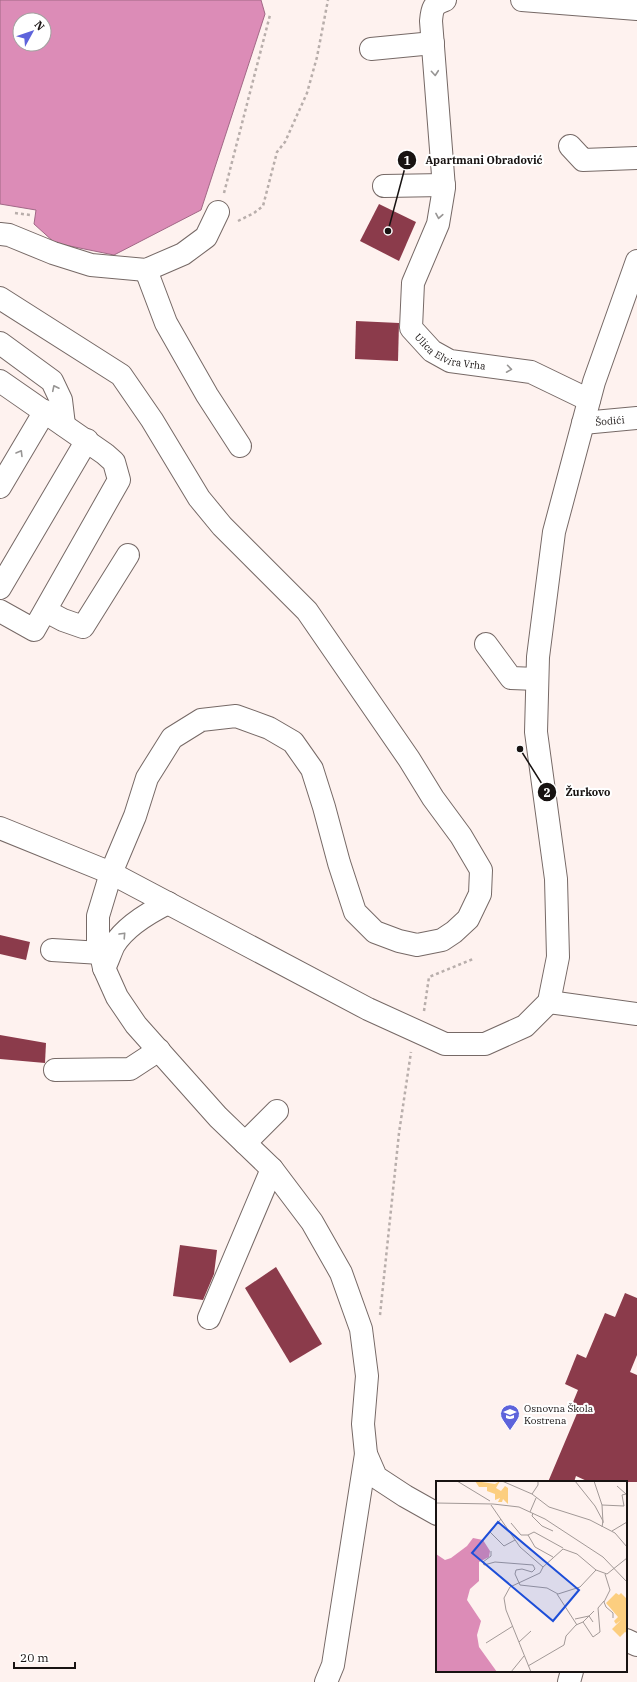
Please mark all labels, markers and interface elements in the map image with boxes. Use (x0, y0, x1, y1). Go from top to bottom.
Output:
north arrow (12, 12, 52, 52)
text: N (32, 18, 48, 34)
one-way arrow (430, 70, 439, 76)
callout: Apartmani Obradović (397, 149, 550, 172)
text: 1 (403, 153, 411, 168)
text: Apartmani Obradović (425, 153, 543, 167)
one-way arrow (435, 213, 444, 219)
street label: Ulica Elvira Vrha (412, 331, 487, 373)
one-way arrow (506, 364, 512, 373)
one-way arrow (52, 384, 60, 392)
street label: Šodići (595, 413, 625, 429)
one-way arrow (15, 450, 23, 457)
callout: Žurkovo (537, 781, 618, 804)
text: 2 (543, 785, 551, 800)
text: Žurkovo (565, 785, 611, 799)
one-way arrow (119, 932, 126, 940)
place label: Osnovna Škola Kostrena (524, 1402, 594, 1427)
school or university icon: Osnovna Škola Kostrena (499, 1403, 521, 1431)
inset map (436, 1481, 627, 1672)
scale bar (14, 1644, 75, 1670)
text: 20 m (20, 1650, 49, 1665)

